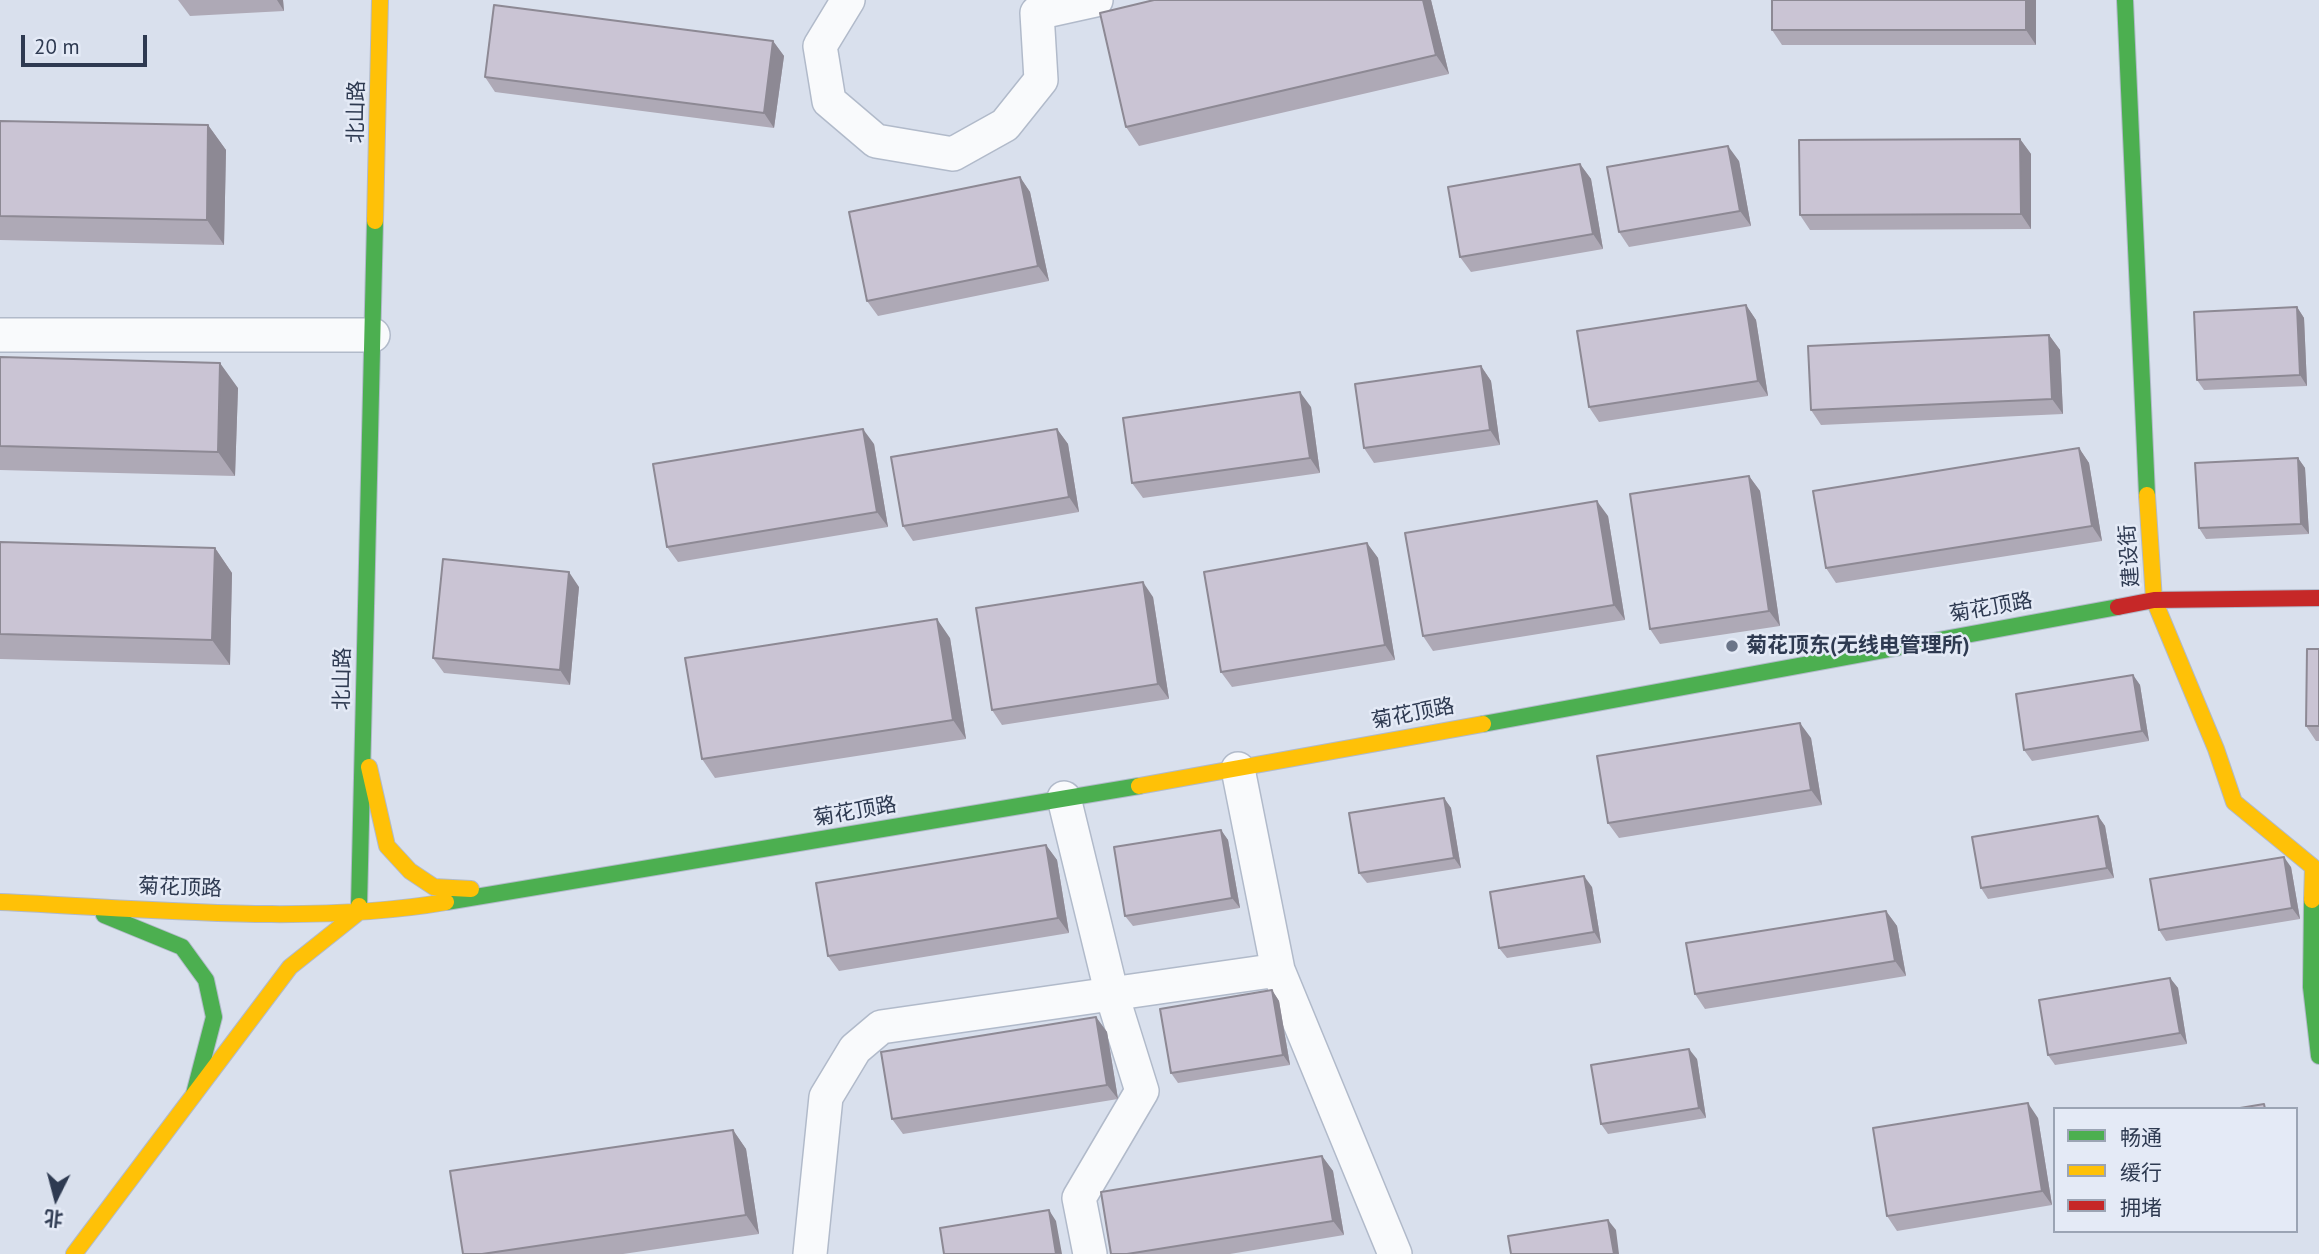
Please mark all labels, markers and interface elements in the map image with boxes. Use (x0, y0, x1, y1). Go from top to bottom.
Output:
scale bar (24, 21, 150, 65)
text: 20 m (34, 33, 80, 60)
street label: 北山路 (344, 80, 370, 144)
street label: 建设街 (2115, 524, 2145, 588)
street label: 菊花顶路 (1947, 588, 2035, 628)
place label: 菊花顶东(无线电管理所) (1746, 633, 1970, 659)
marker: 菊花顶东(无线电管理所) (1724, 638, 1740, 654)
street label: 北山路 (330, 647, 356, 711)
street label: 菊花顶路 (1369, 694, 1457, 734)
street label: 菊花顶路 (811, 792, 899, 832)
street label: 菊花顶路 (138, 874, 222, 902)
legend (2053, 1107, 2298, 1233)
text: 畅通 (2120, 1124, 2162, 1151)
text: 缓行 (2120, 1159, 2162, 1186)
north arrow (21, 1163, 91, 1233)
text: 拥堵 (2120, 1194, 2162, 1221)
text: 北 (43, 1206, 65, 1232)

